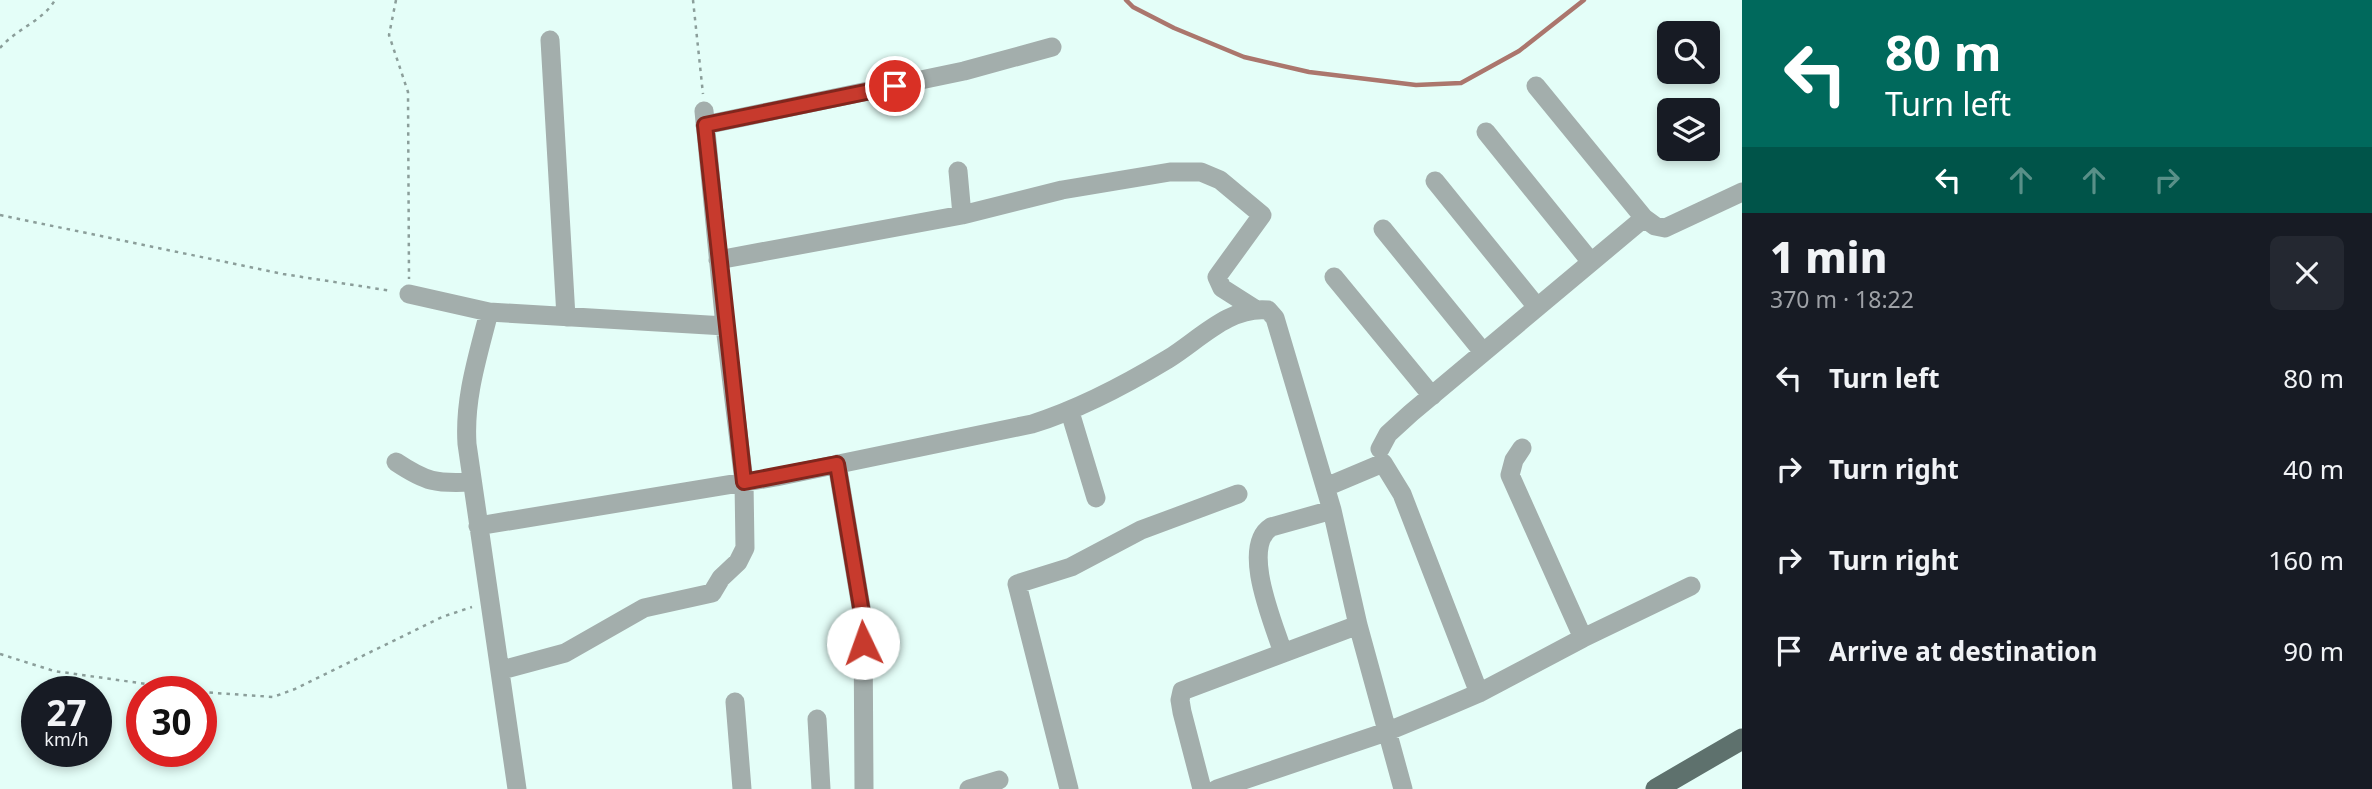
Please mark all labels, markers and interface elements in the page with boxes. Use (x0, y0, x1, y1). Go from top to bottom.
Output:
text: 80 m (1885, 19, 2002, 85)
map controls (1657, 21, 1720, 161)
button: search (1657, 21, 1720, 84)
icon: left (1770, 28, 1861, 119)
pin (865, 56, 925, 116)
icon: arrive (876, 67, 914, 105)
text: Turn left (1885, 82, 2011, 125)
button: layers (1657, 98, 1720, 161)
icon: left (1929, 161, 1967, 199)
icon: ahead (2002, 161, 2040, 199)
icon: ahead (2075, 161, 2113, 199)
icon: right (2148, 161, 2186, 199)
text: 1 min (1770, 228, 1887, 285)
button: close (2270, 236, 2344, 310)
text: 370 m · 18:22 (1770, 283, 1914, 315)
icon: left (1770, 359, 1808, 397)
text: Turn left (1829, 360, 1940, 396)
text: 80 m (2283, 360, 2344, 396)
icon: right (1770, 450, 1808, 488)
text: Turn right (1829, 451, 1959, 487)
text: 40 m (2283, 451, 2344, 487)
icon: right (1770, 541, 1808, 579)
text: Turn right (1829, 542, 1959, 578)
text: 160 m (2268, 542, 2344, 578)
position arrow (826, 606, 900, 680)
icon: arrive (1770, 632, 1808, 670)
text: Arrive at destination (1829, 633, 2098, 669)
text: 90 m (2283, 633, 2344, 669)
speed limit sign: 30 (126, 676, 217, 767)
text: 27 (46, 689, 87, 736)
text: km/h (44, 727, 89, 751)

